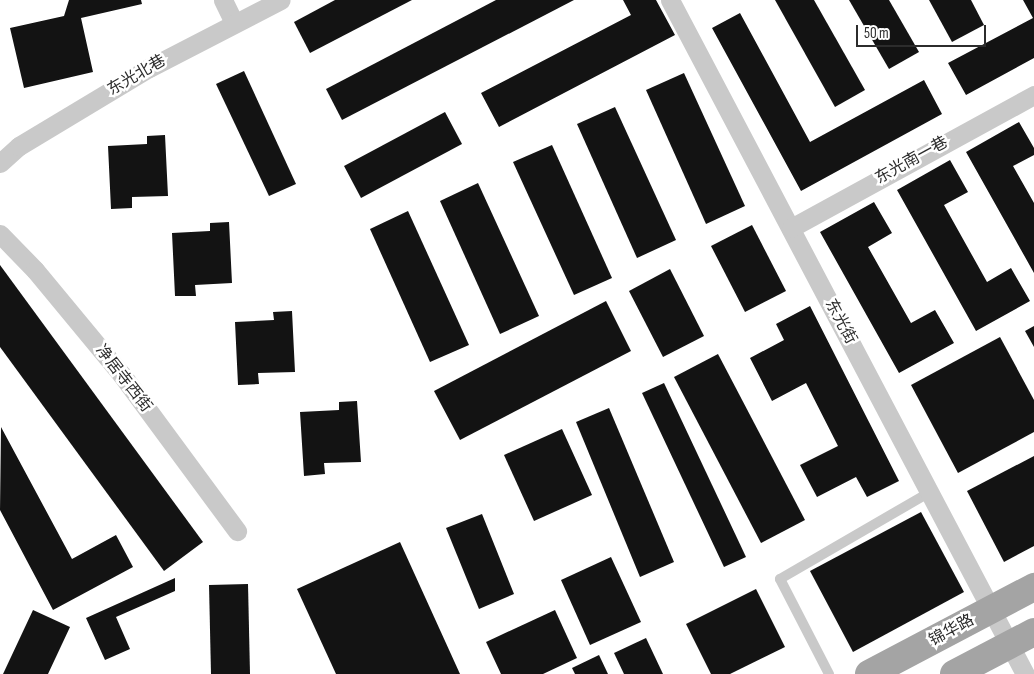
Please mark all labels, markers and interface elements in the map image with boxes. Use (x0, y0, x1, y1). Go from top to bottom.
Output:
scale bar (859, 15, 989, 47)
text: 50 m (864, 24, 889, 43)
street label: 东光北巷 (104, 52, 170, 100)
street label: 东光南一巷 (872, 133, 952, 189)
street label: 东光街 (820, 296, 860, 348)
street label: 净居寺西街 (91, 342, 155, 416)
street label: 锦华路 (926, 611, 978, 651)

